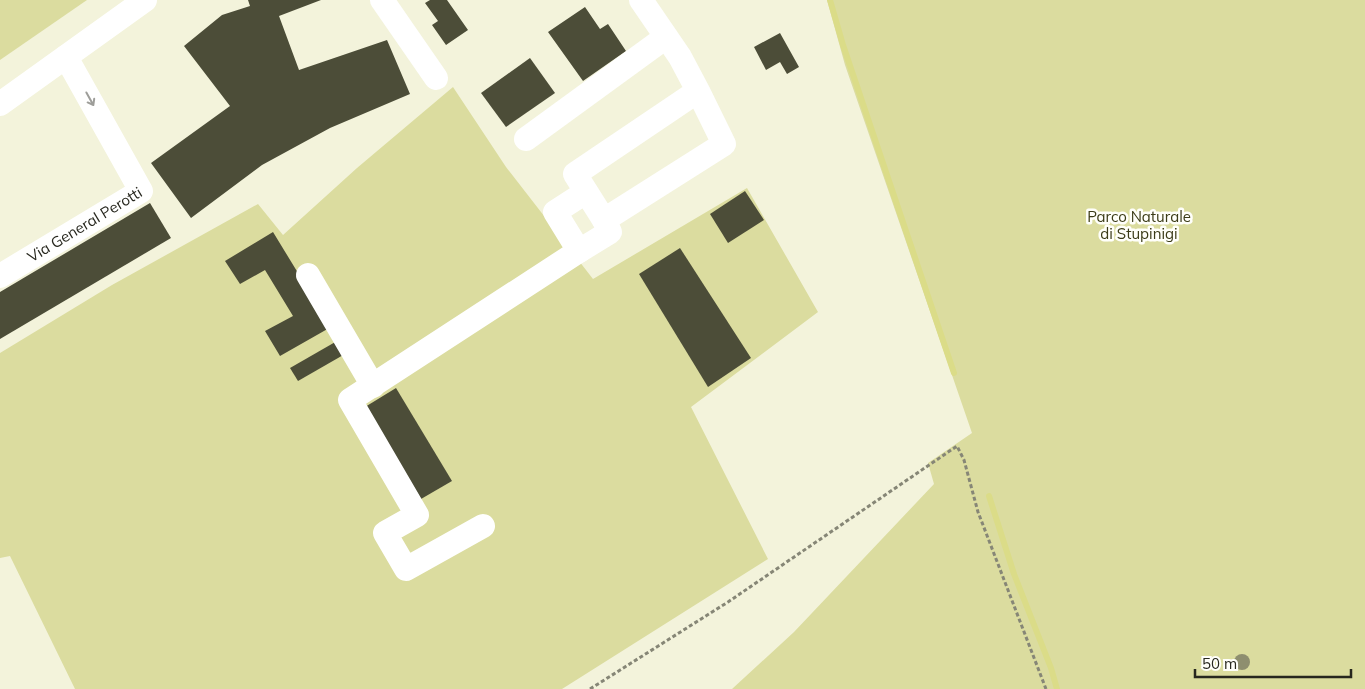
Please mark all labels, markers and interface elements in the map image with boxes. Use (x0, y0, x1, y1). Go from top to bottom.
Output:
one-way arrow (85, 92, 95, 106)
street label: Via General Perotti (24, 183, 145, 266)
park label: Parco Naturale di Stupinigi (1087, 207, 1191, 243)
scale bar (1195, 646, 1351, 678)
text: 50 m (1202, 654, 1237, 673)

